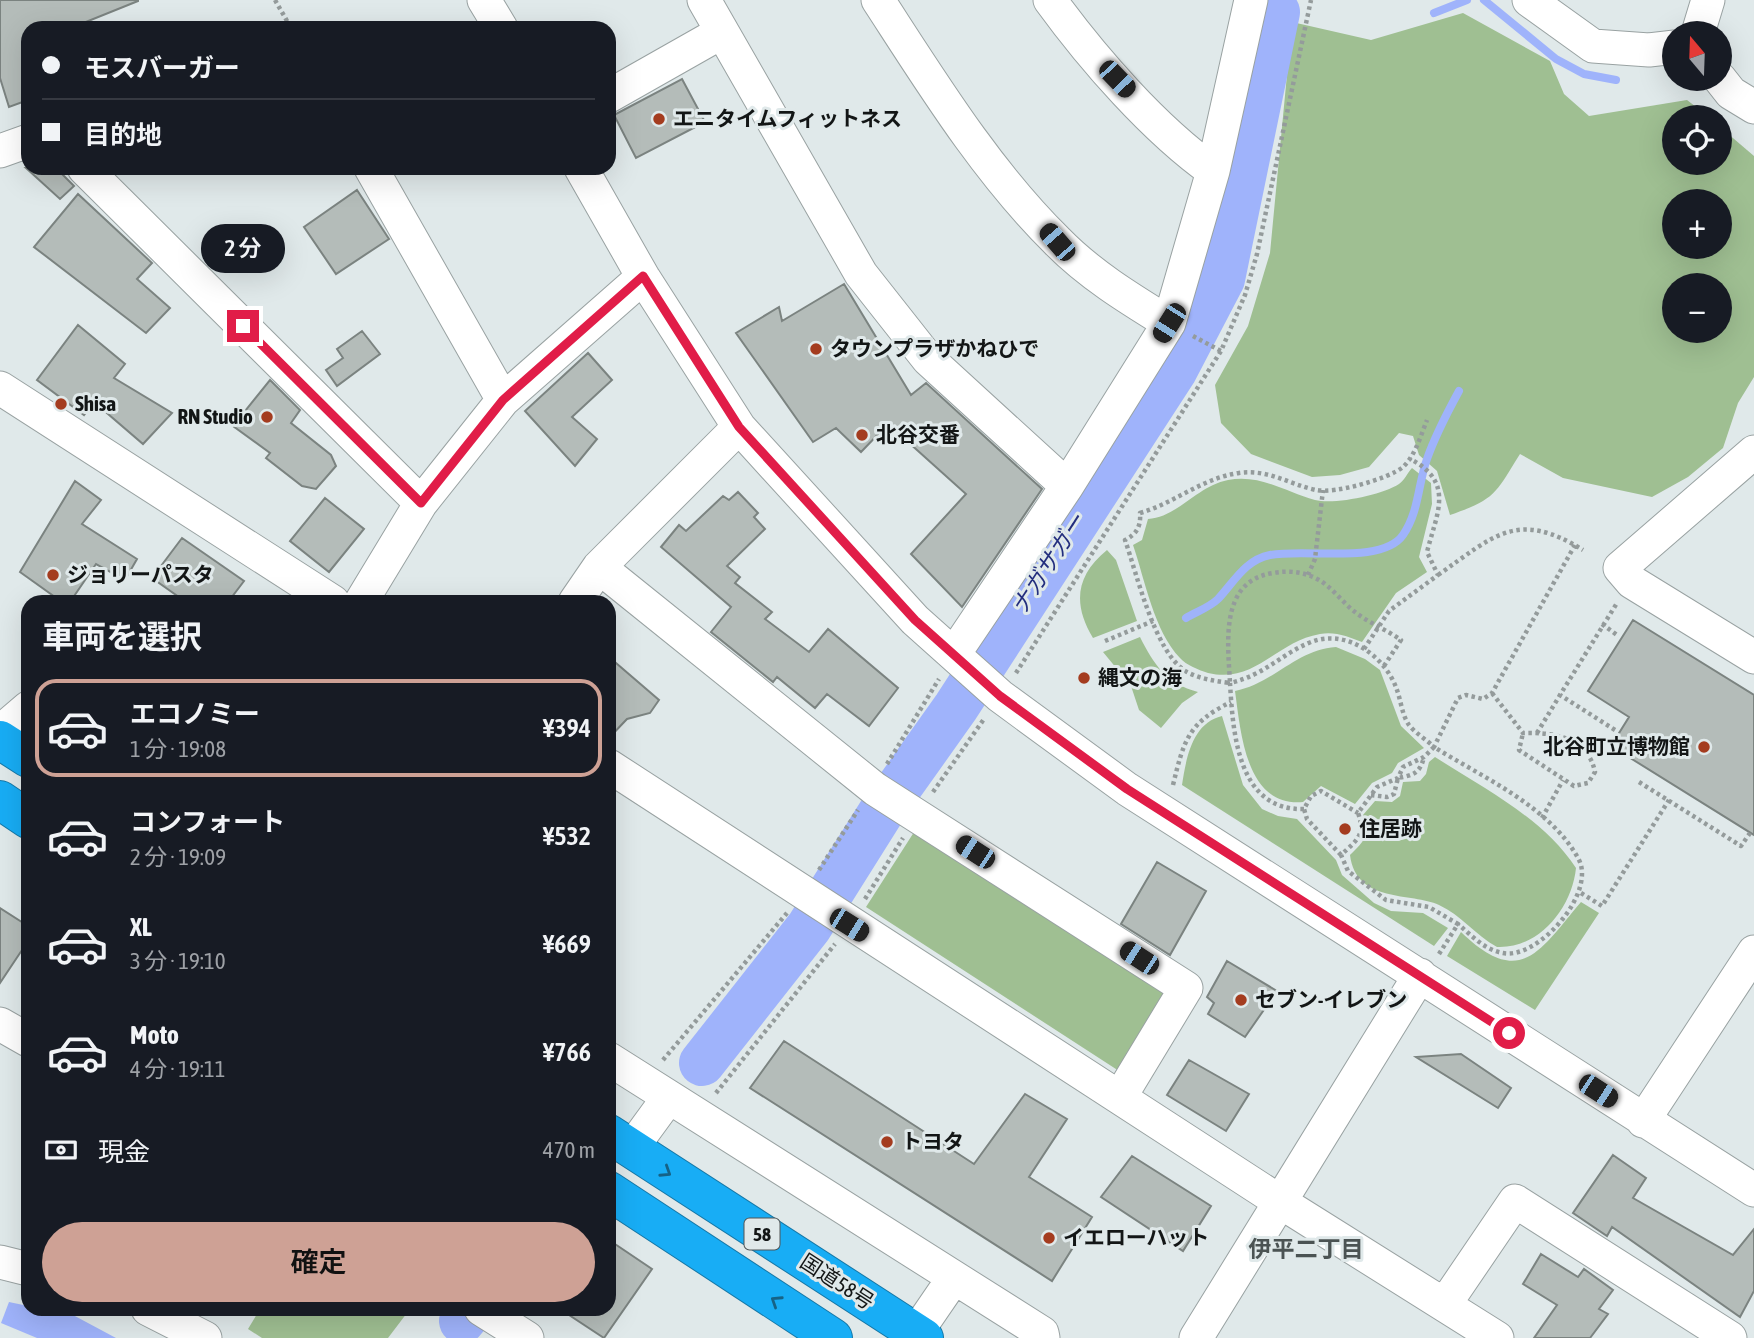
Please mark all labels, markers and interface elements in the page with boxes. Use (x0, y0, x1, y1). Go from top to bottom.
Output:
north arrow (1662, 21, 1732, 91)
map controls (1662, 21, 1732, 343)
text: モスバーガー (84, 53, 240, 83)
car (1095, 57, 1140, 101)
button: locate (1662, 105, 1732, 175)
place label: エニタイムフィットネス (673, 106, 902, 130)
marker: エニタイムフィットネス (651, 111, 667, 127)
text: 目的地 (84, 120, 162, 150)
button: + (1662, 189, 1732, 259)
car (1036, 219, 1079, 265)
callout: 2 分 (201, 224, 285, 274)
text: 2 分 (225, 235, 261, 261)
button: − (1662, 273, 1732, 343)
car (1149, 300, 1190, 346)
route end (227, 310, 259, 342)
place label: タウンプラザかねひで (830, 336, 1039, 360)
marker: タウンプラザかねひで (808, 341, 824, 357)
place label: Shisa (75, 391, 116, 415)
marker: Shisa (53, 396, 69, 412)
place label: RN Studio (178, 404, 253, 428)
marker: RN Studio (259, 409, 275, 425)
place label: 北谷交番 (876, 422, 960, 446)
marker: 北谷交番 (854, 427, 870, 443)
water label: ナガサガー (1006, 508, 1091, 619)
place label: ジョリーパスタ (67, 562, 214, 586)
marker: ジョリーパスタ (45, 567, 61, 583)
text: 車両を選択 (42, 618, 202, 655)
place label: 縄文の海 (1098, 665, 1182, 689)
marker: 縄文の海 (1076, 670, 1092, 686)
icon: car (46, 697, 109, 760)
text: エコノミー (130, 699, 260, 729)
text: ¥394 (543, 713, 591, 743)
place label: 北谷町立博物館 (1543, 734, 1690, 758)
text: 1 分 · 19:08 (130, 736, 226, 762)
marker: 北谷町立博物館 (1696, 739, 1712, 755)
icon: car (46, 805, 109, 868)
text: コンフォート (130, 807, 285, 837)
place label: 住居跡 (1359, 816, 1422, 840)
text: ¥532 (543, 821, 591, 851)
marker: 住居跡 (1337, 821, 1353, 837)
car (952, 832, 999, 872)
text: 2 分 · 19:09 (130, 844, 226, 870)
car (826, 905, 873, 945)
text: XL (130, 912, 152, 942)
icon: car (46, 913, 109, 976)
text: ¥669 (543, 929, 591, 959)
car (1116, 938, 1163, 978)
text: 3 分 · 19:10 (130, 948, 226, 974)
place label: セブン-イレブン (1255, 987, 1407, 1011)
marker: セブン-イレブン (1233, 992, 1249, 1008)
route start (1493, 1017, 1525, 1049)
text: Moto (130, 1020, 179, 1050)
icon: car (46, 1021, 109, 1084)
text: ¥766 (543, 1037, 591, 1067)
text: 4 分 · 19:11 (130, 1056, 226, 1082)
car (1575, 1071, 1622, 1111)
place label: トヨタ (901, 1129, 964, 1153)
icon: cash (42, 1131, 80, 1169)
marker: トヨタ (879, 1134, 895, 1150)
text: 現金 (98, 1137, 150, 1167)
text: 470 m (543, 1137, 595, 1163)
one-way arrow (659, 1163, 672, 1176)
road number: 58 (744, 1218, 780, 1250)
button: 確定 (42, 1222, 595, 1302)
place label: イエローハット (1063, 1225, 1209, 1249)
marker: イエローハット (1041, 1230, 1057, 1246)
district label: 伊平二丁目 (1249, 1236, 1364, 1262)
street label: 国道58号 (796, 1249, 879, 1314)
one-way arrow (771, 1297, 784, 1309)

